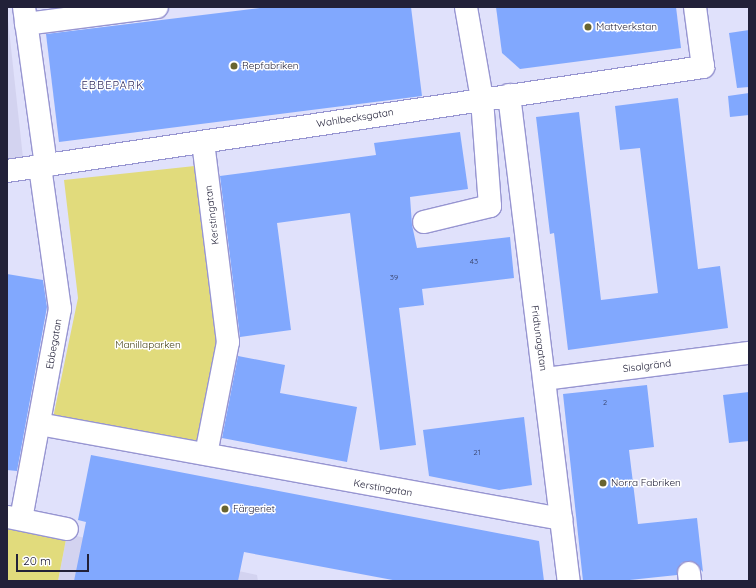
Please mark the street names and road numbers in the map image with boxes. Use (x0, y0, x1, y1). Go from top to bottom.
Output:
street label: Wahlbecksgatan (316, 106, 394, 130)
street label: Kerstingatan (202, 185, 222, 245)
street label: Fridtunagatan (528, 304, 550, 372)
street label: Ebbegatan (44, 318, 64, 370)
street label: Sisalgränd (622, 357, 672, 375)
street label: Kerstingatan (353, 477, 413, 499)

